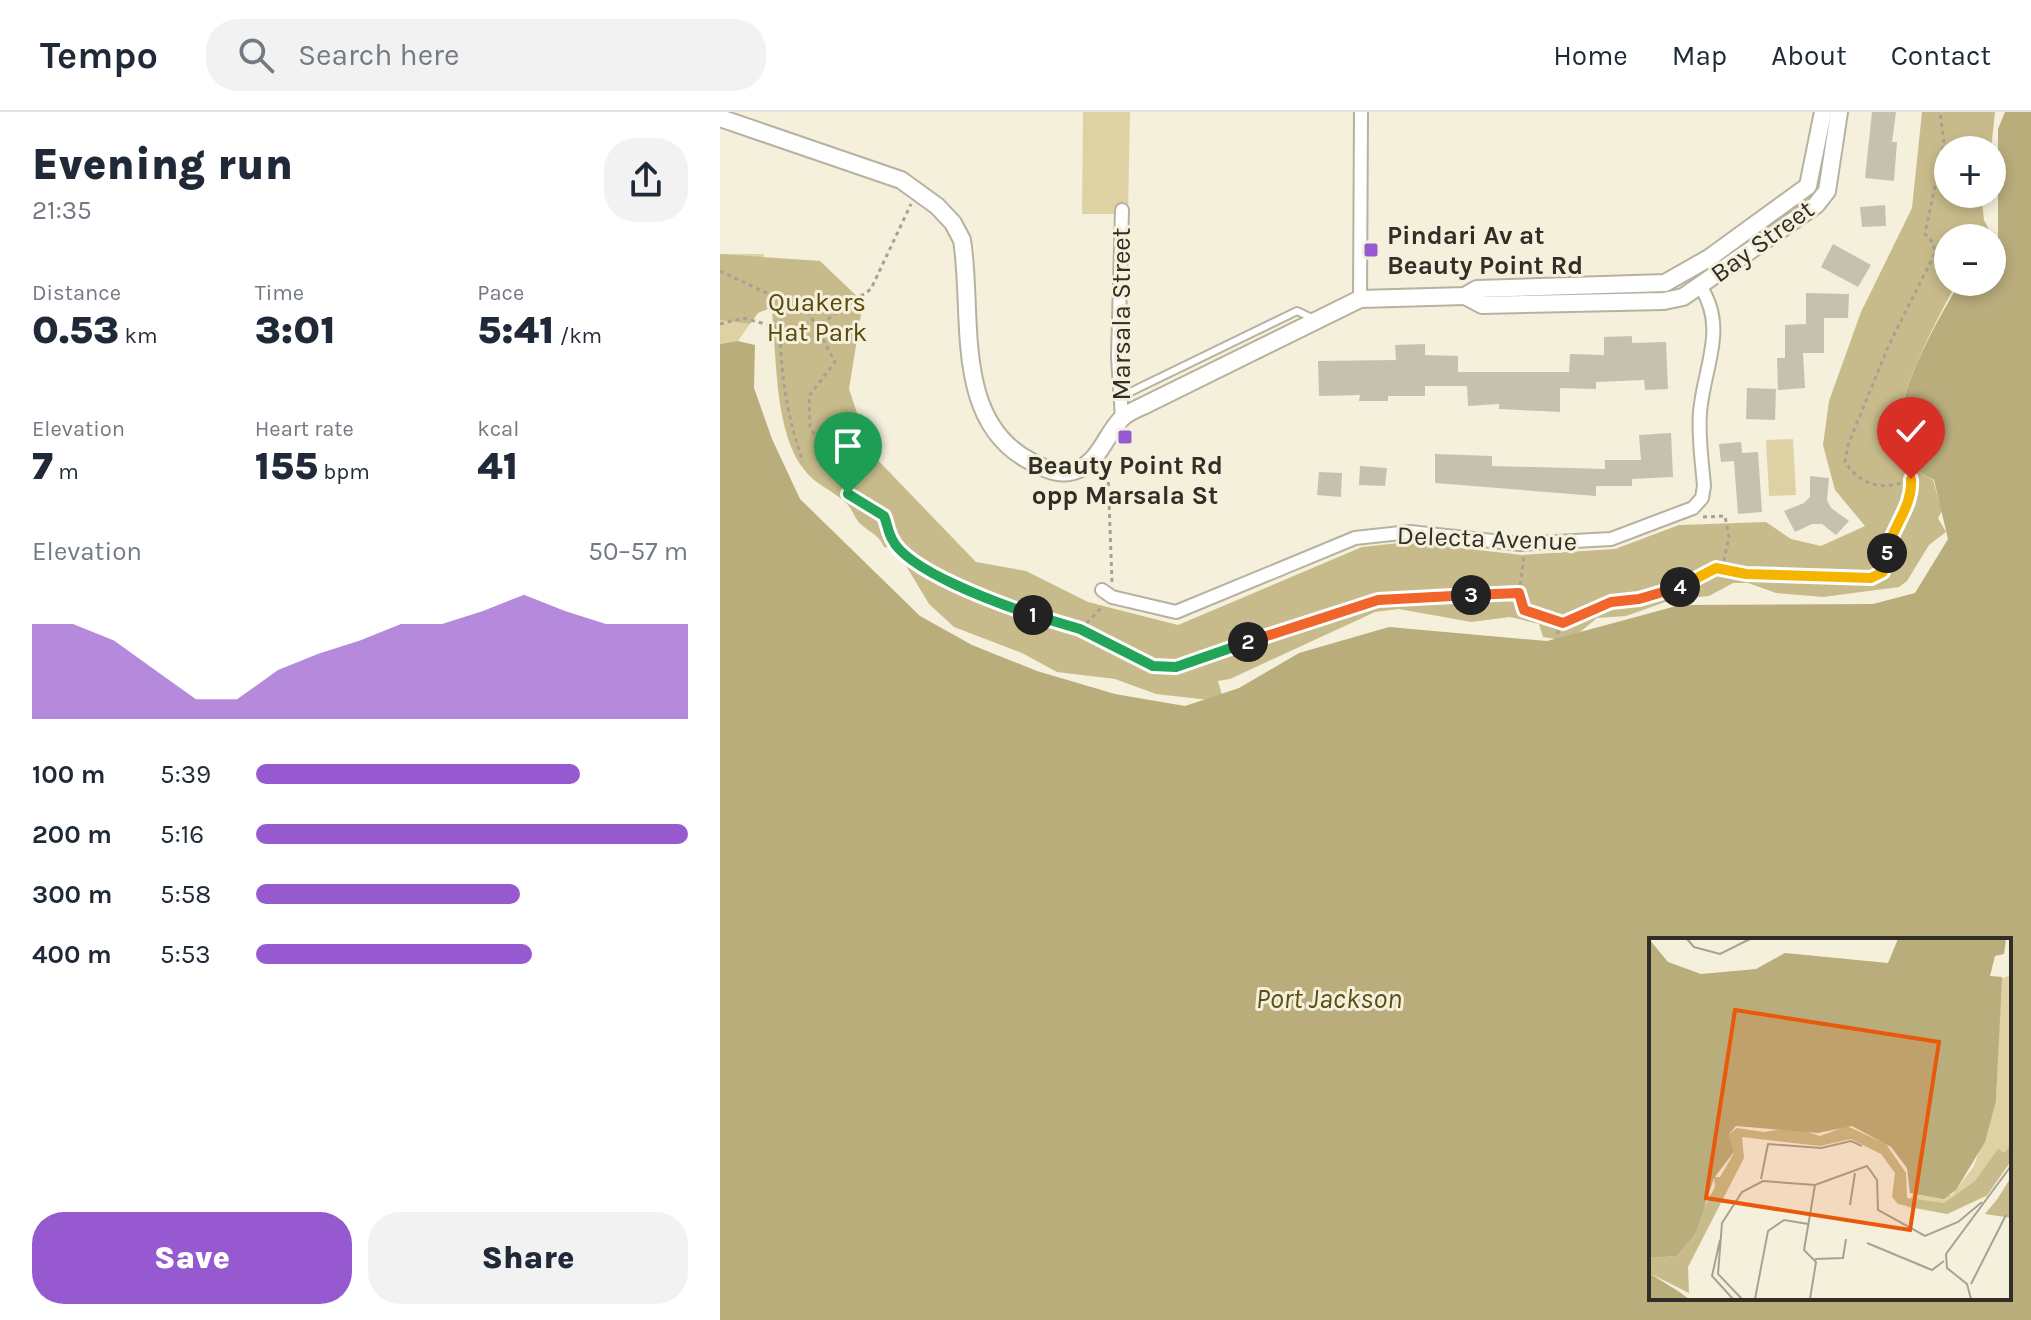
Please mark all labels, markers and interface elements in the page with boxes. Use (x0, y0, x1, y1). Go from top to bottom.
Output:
search box (206, 19, 766, 91)
text: Tempo (40, 33, 158, 78)
icon: search (234, 33, 278, 77)
text: Search here (298, 37, 459, 73)
text: Home (1553, 39, 1628, 72)
text: Map (1672, 39, 1727, 72)
text: About (1771, 39, 1847, 72)
text: Contact (1891, 39, 1991, 72)
map controls (1934, 136, 2006, 296)
button: + (1934, 136, 2006, 208)
button: share (604, 138, 688, 222)
text: Evening run (32, 139, 293, 190)
street label: Bay Street (1705, 193, 1820, 289)
text: 21:35 (32, 195, 92, 226)
place label: Pindari Av at Beauty Point Rd (1387, 220, 1583, 281)
button: − (1934, 224, 2006, 296)
street label: Marsala Street (1106, 227, 1137, 400)
marker: Pindari Av at Beauty Point Rd (1362, 241, 1380, 259)
text: Distance (32, 280, 121, 306)
text: Time (255, 280, 304, 306)
text: Pace (477, 280, 524, 306)
park label: Quakers Hat Park (767, 287, 867, 348)
text: 0.53 (32, 306, 119, 353)
text: 3:01 (255, 306, 336, 353)
text: 5:41 (477, 306, 554, 353)
text: km (119, 323, 158, 349)
text: /km (554, 323, 602, 349)
pin (1877, 397, 1945, 479)
icon: check (1889, 409, 1933, 453)
pin (814, 412, 882, 494)
text: Elevation (32, 416, 125, 442)
text: Heart rate (255, 416, 354, 442)
text: kcal (477, 416, 519, 442)
icon: arrive (826, 424, 870, 468)
marker: Beauty Point Rd opp Marsala St (1116, 428, 1134, 446)
text: 7 (32, 442, 53, 489)
text: 155 (255, 442, 318, 489)
text: 41 (477, 442, 518, 489)
place label: Beauty Point Rd opp Marsala St (1027, 450, 1223, 511)
text: m (53, 459, 79, 485)
text: bpm (318, 459, 370, 485)
street label: Delecta Avenue (1396, 520, 1578, 557)
pin: 5 (1867, 533, 1907, 573)
text: Elevation (32, 536, 142, 567)
text: 50–57 m (588, 536, 688, 567)
text: 5 (1881, 540, 1893, 566)
pin: 4 (1660, 567, 1700, 607)
text: 4 (1673, 574, 1687, 600)
pin: 3 (1451, 575, 1491, 615)
text: 3 (1464, 582, 1478, 608)
pin: 1 (1013, 595, 1053, 635)
text: 1 (1029, 602, 1037, 628)
pin: 2 (1228, 622, 1268, 662)
text: 2 (1241, 629, 1255, 655)
text: 100 m (32, 759, 105, 790)
text: 5:39 (160, 759, 211, 790)
text: 200 m (32, 819, 112, 850)
text: 5:16 (160, 819, 204, 850)
text: 300 m (32, 879, 112, 910)
text: 5:58 (160, 879, 211, 910)
inset map (1649, 938, 2011, 1300)
text: 400 m (32, 939, 112, 970)
text: 5:53 (160, 939, 211, 970)
water label: Port Jackson (1256, 982, 1402, 1015)
button: Save (32, 1212, 352, 1304)
button: Share (368, 1212, 688, 1304)

